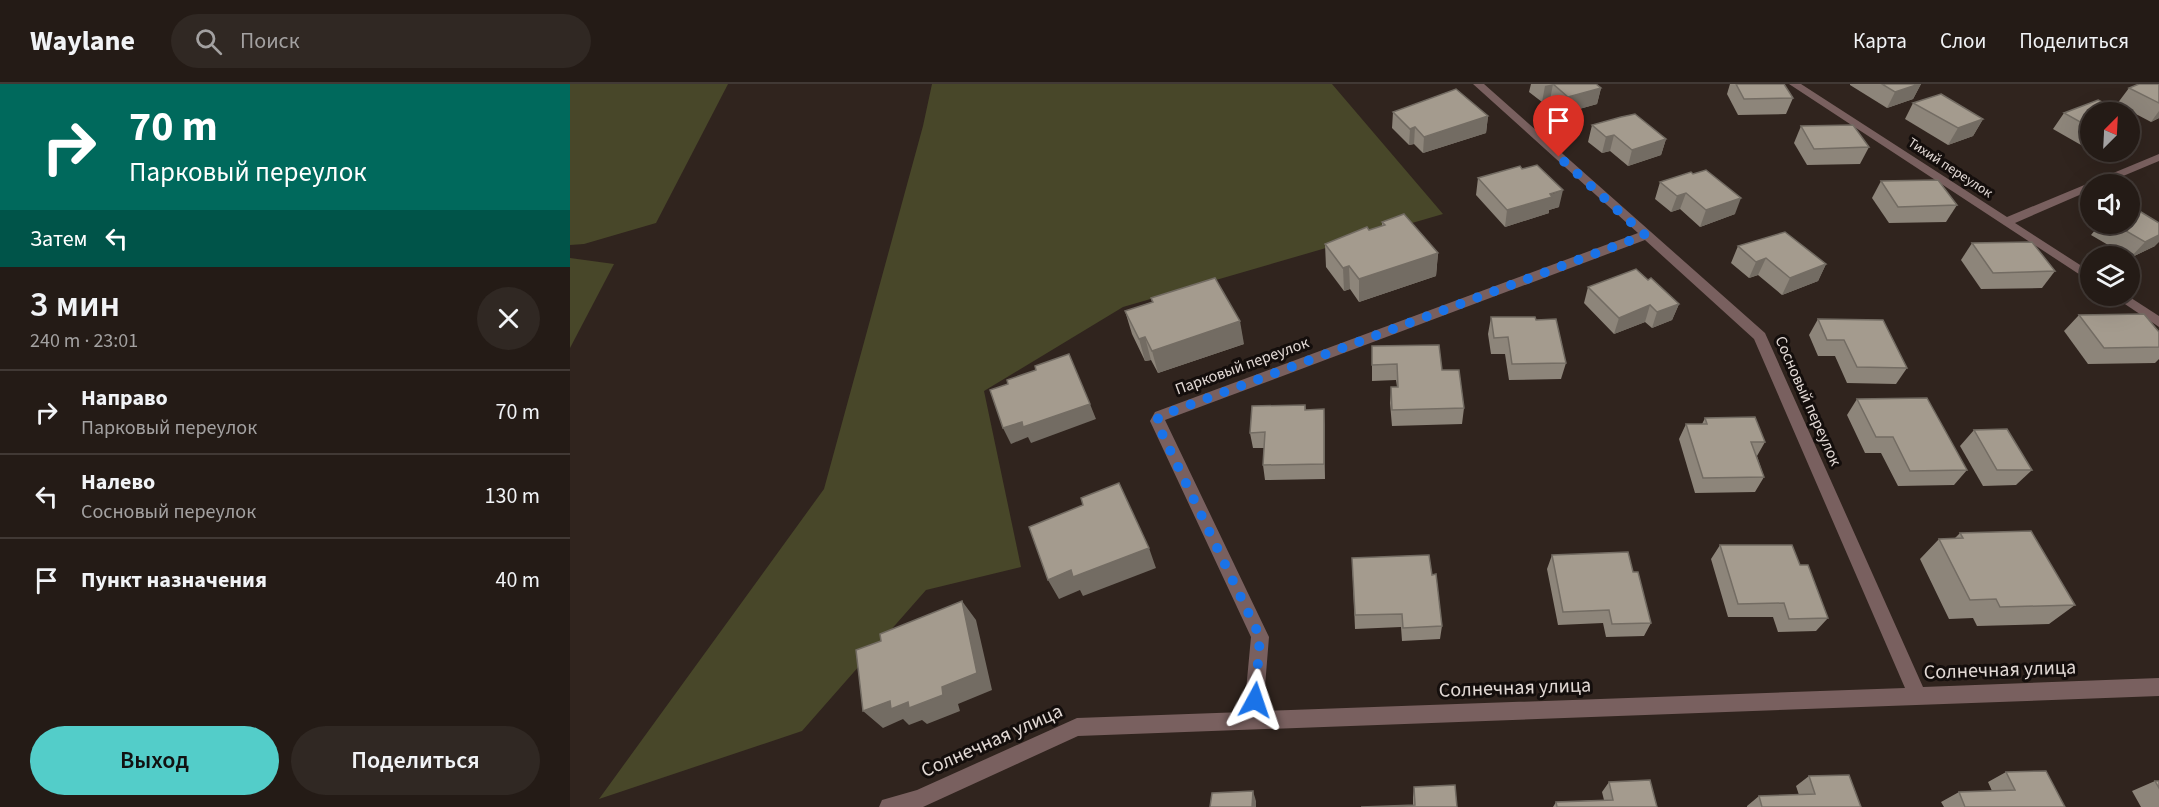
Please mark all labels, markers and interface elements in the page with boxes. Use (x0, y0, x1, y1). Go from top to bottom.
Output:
search box (171, 14, 591, 68)
text: Waylane (30, 21, 135, 61)
icon: search (192, 25, 225, 58)
text: Поиск (240, 25, 300, 57)
text: Карта (1853, 26, 1907, 56)
text: Слои (1940, 26, 1986, 56)
text: Поделиться (2019, 26, 2129, 56)
pin (1533, 95, 1584, 157)
text: 70 m (129, 97, 218, 157)
north arrow (2080, 102, 2140, 162)
map controls (2080, 102, 2140, 306)
icon: arrive (1542, 104, 1575, 137)
icon: right (30, 108, 108, 186)
street label: Тихий переулок (1904, 133, 1996, 203)
text: Парковый переулок (129, 153, 367, 192)
button: sound (2080, 174, 2140, 234)
icon: left (100, 222, 133, 255)
text: Затем (30, 223, 88, 255)
button: layers (2080, 246, 2140, 306)
text: 3 мин (30, 279, 120, 330)
button: close (477, 287, 540, 350)
text: 240 m · 23:01 (30, 327, 138, 355)
street label: Парковый переулок (1172, 332, 1312, 400)
street label: Сосновый переулок (1769, 333, 1847, 470)
text: Направо (81, 382, 168, 414)
icon: right (30, 396, 63, 429)
text: 70 m (495, 396, 540, 428)
text: Парковый переулок (81, 414, 257, 442)
text: Налево (81, 466, 155, 498)
icon: left (30, 480, 63, 513)
text: 130 m (485, 480, 540, 512)
text: Сосновый переулок (81, 498, 256, 526)
icon: arrive (30, 564, 63, 597)
text: Пункт назначения (81, 564, 267, 596)
text: 40 m (495, 564, 540, 596)
street label: Солнечная улица (1923, 653, 2077, 687)
position arrow (1223, 668, 1287, 732)
street label: Солнечная улица (1438, 671, 1592, 705)
street label: Солнечная улица (917, 697, 1067, 785)
button: Выход (30, 726, 279, 795)
button: Поделиться (291, 726, 540, 795)

